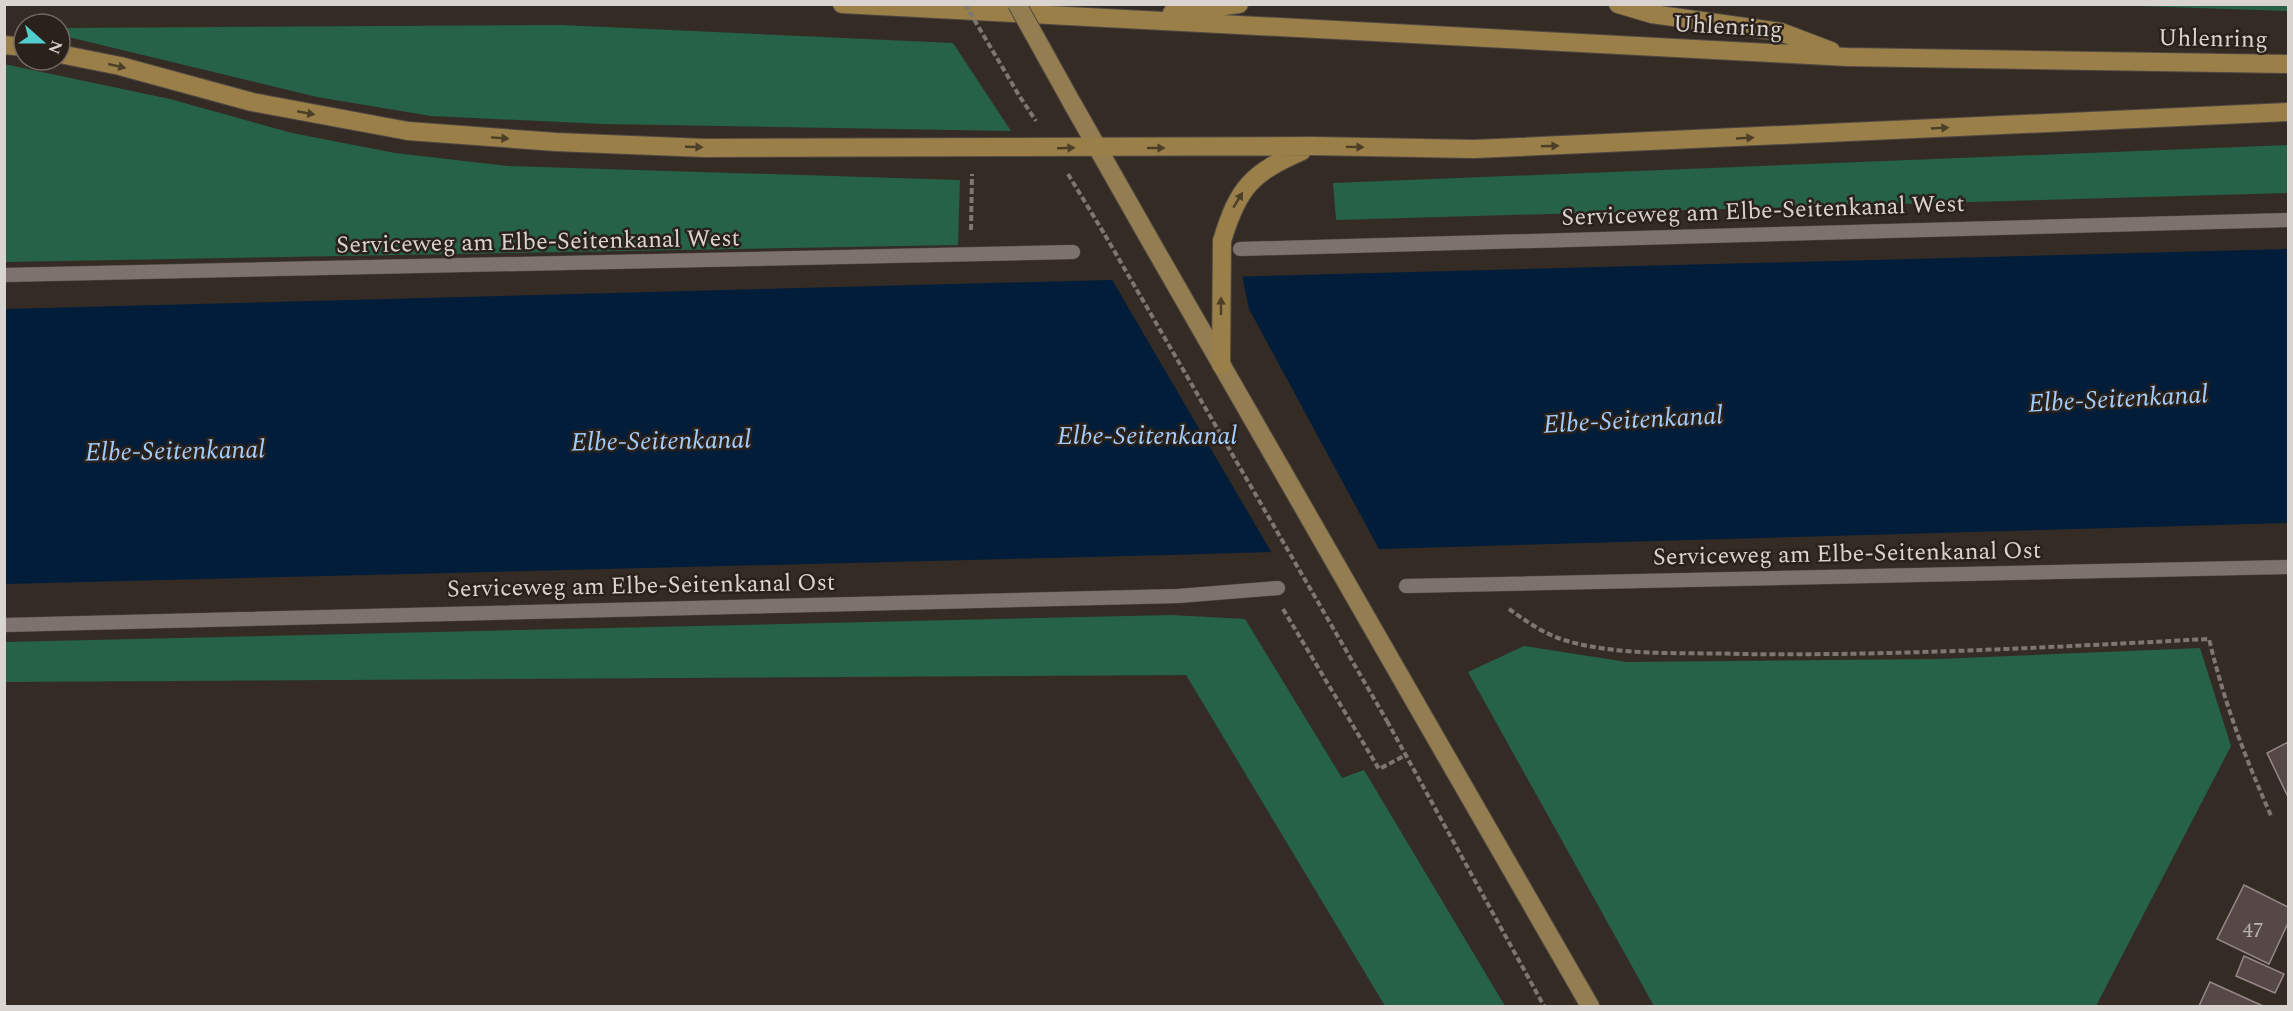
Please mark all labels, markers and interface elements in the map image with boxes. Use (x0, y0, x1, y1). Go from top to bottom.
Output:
street label: Uhlenring (1672, 6, 1784, 48)
north arrow (12, 12, 72, 72)
street label: Uhlenring (2158, 20, 2268, 58)
text: N (42, 37, 69, 57)
one-way arrow (108, 62, 127, 71)
one-way arrow (297, 109, 316, 118)
one-way arrow (1930, 124, 1949, 133)
one-way arrow (490, 133, 509, 143)
one-way arrow (1736, 133, 1755, 142)
one-way arrow (1346, 142, 1365, 152)
one-way arrow (1541, 142, 1560, 151)
one-way arrow (685, 143, 704, 152)
one-way arrow (1146, 143, 1165, 153)
one-way arrow (1057, 144, 1076, 153)
street label: Serviceweg am Elbe-Seitenkanal West (1561, 186, 1965, 236)
one-way arrow (1233, 192, 1244, 208)
street label: Serviceweg am Elbe-Seitenkanal West (336, 220, 740, 264)
one-way arrow (1216, 297, 1226, 316)
water label: Elbe-Seitenkanal (2027, 374, 2209, 424)
water label: Elbe-Seitenkanal (1542, 395, 1724, 445)
water label: Elbe-Seitenkanal (1057, 416, 1237, 456)
water label: Elbe-Seitenkanal (571, 419, 752, 463)
water label: Elbe-Seitenkanal (85, 429, 266, 473)
street label: Serviceweg am Elbe-Seitenkanal Ost (1652, 533, 2042, 575)
street label: Serviceweg am Elbe-Seitenkanal Ost (446, 565, 836, 607)
house number: 47 (2243, 915, 2264, 947)

